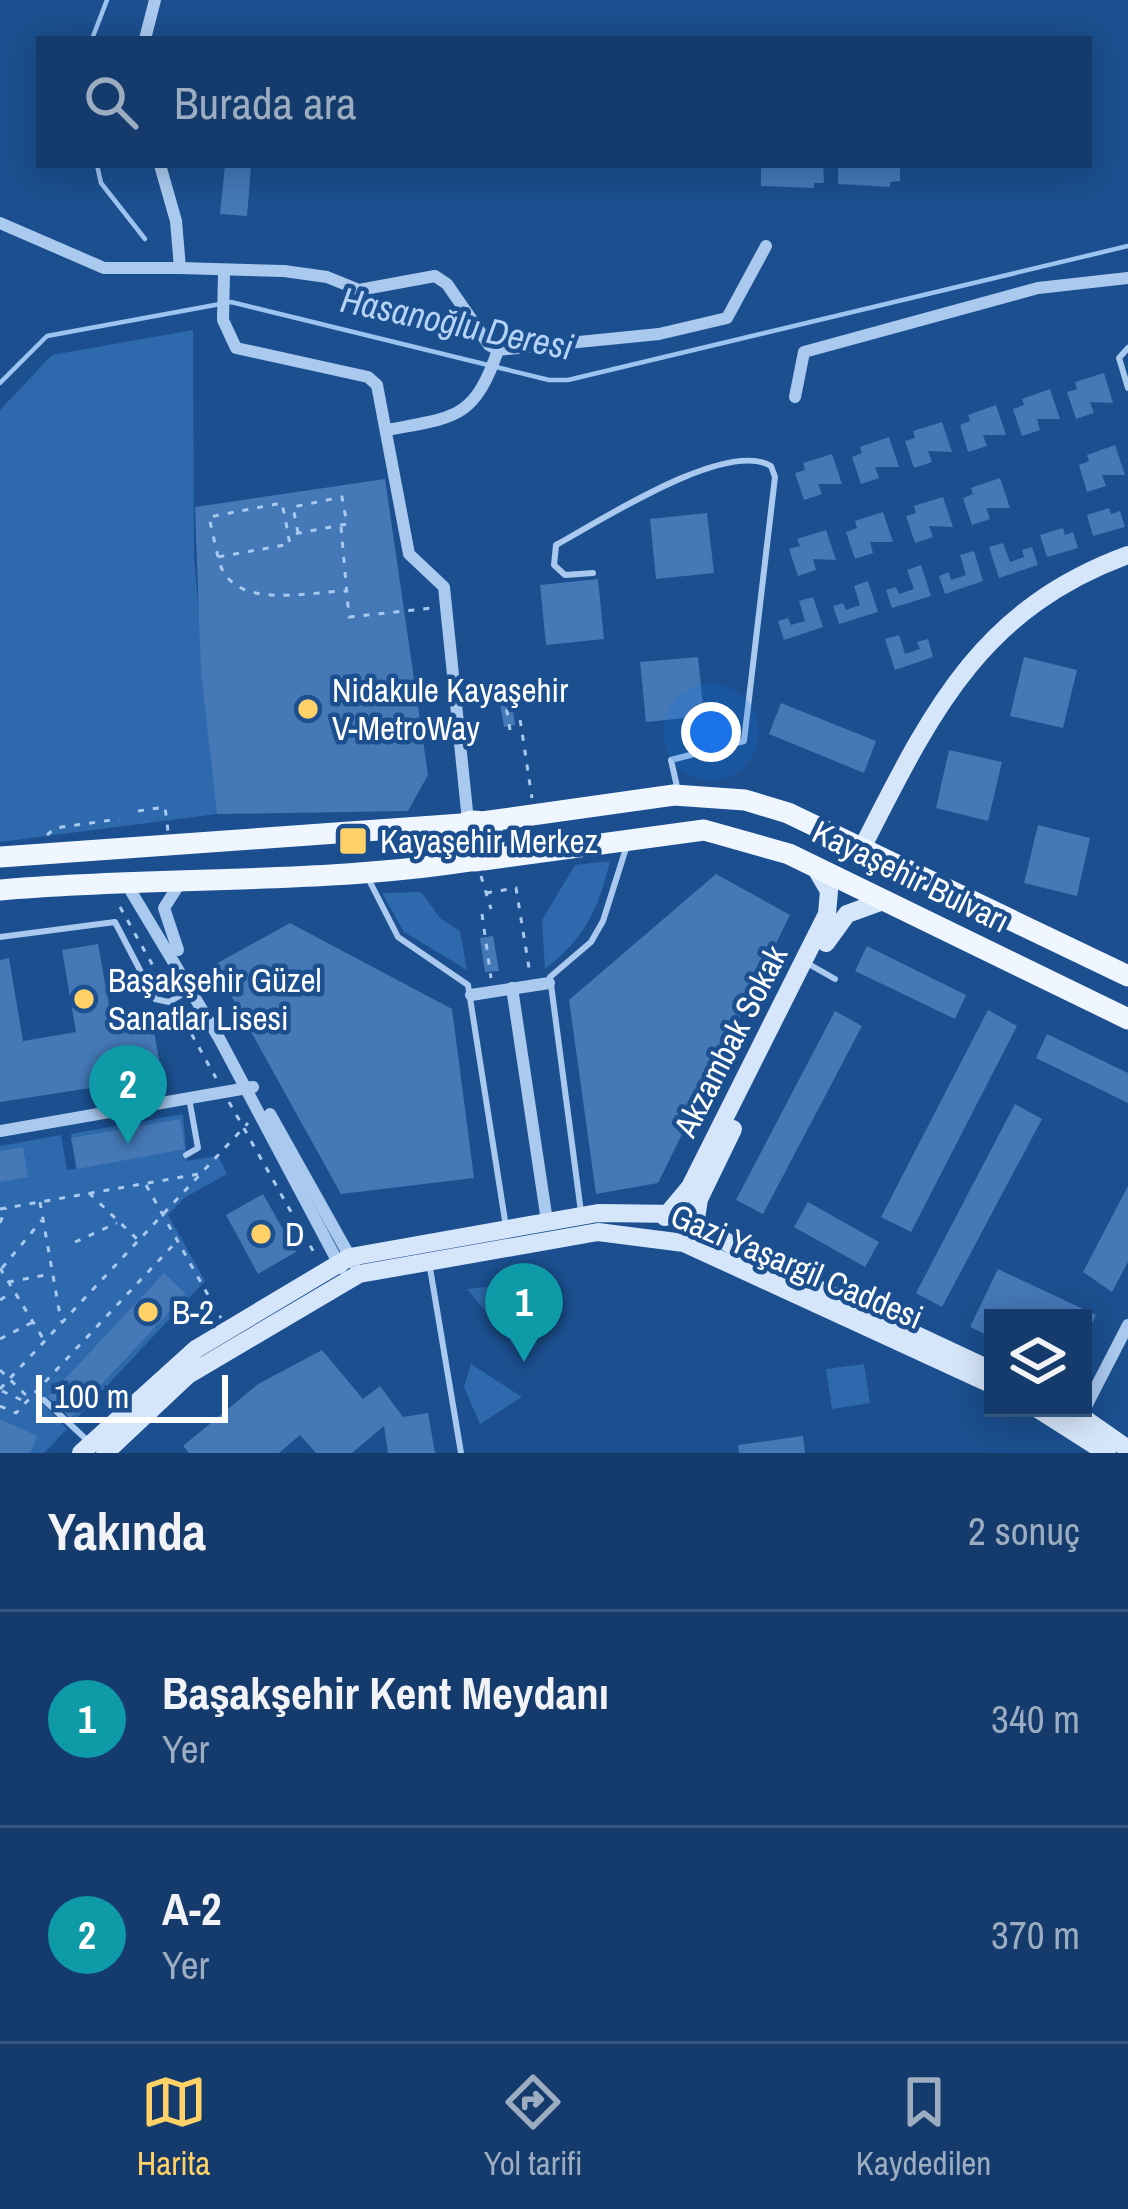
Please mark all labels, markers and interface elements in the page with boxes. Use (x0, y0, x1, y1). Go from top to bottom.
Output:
search box (36, 36, 1092, 168)
icon: search (78, 69, 144, 135)
text: Burada ara (174, 72, 357, 133)
water label: Hasanoğlu Deresi (336, 275, 578, 371)
place label: Nidakule Kayaşehir V-MetroWay (332, 668, 568, 750)
marker: Nidakule Kayaşehir V-MetroWay (295, 696, 321, 722)
your location (681, 702, 741, 762)
street label: Kayaşehir Bulvarı (805, 809, 1017, 943)
place label: Kayaşehir Merkez (380, 819, 598, 863)
marker: Kayaşehir Merkez (337, 825, 369, 857)
street label: Akzambak Sokak (662, 937, 797, 1145)
place label: Başakşehir Güzel Sanatlar Lisesi (108, 958, 322, 1040)
marker: Başakşehir Güzel Sanatlar Lisesi (71, 986, 97, 1012)
pin: 2 (89, 1045, 167, 1144)
street label: Gazi Yaşargil Caddesi (664, 1193, 930, 1339)
place label: D (285, 1212, 305, 1256)
marker: D (248, 1221, 274, 1247)
pin: 1 (485, 1263, 563, 1362)
place label: B-2 (172, 1290, 214, 1334)
marker: B-2 (135, 1299, 161, 1325)
map controls (984, 1309, 1092, 1417)
button: layers (984, 1309, 1092, 1417)
scale bar (36, 1369, 228, 1422)
text: 100 m (54, 1374, 129, 1418)
text: Yakında (48, 1497, 206, 1566)
text: 2 sonuç (968, 1505, 1080, 1557)
text: Başakşehir Kent Meydanı (162, 1662, 609, 1723)
text: 1 (78, 1693, 96, 1745)
text: 340 m (991, 1693, 1080, 1745)
text: Yer (162, 1723, 209, 1775)
text: A-2 (162, 1878, 221, 1939)
text: 2 (78, 1909, 96, 1961)
text: 370 m (991, 1909, 1080, 1961)
text: Yer (162, 1939, 209, 1991)
tab: Harita (137, 2069, 210, 2185)
tab: Yol tarifi (484, 2069, 582, 2185)
tab: Kaydedilen (856, 2069, 991, 2185)

